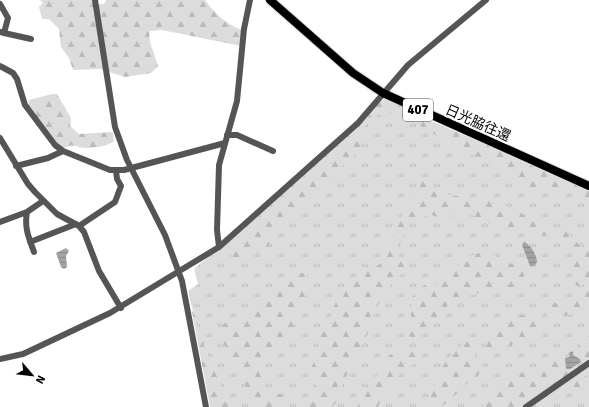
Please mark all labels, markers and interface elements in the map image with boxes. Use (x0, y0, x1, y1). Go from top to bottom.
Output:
road number: 407 (403, 99, 433, 121)
street label: 日光脇往還 (443, 101, 513, 145)
north arrow (12, 355, 52, 395)
text: N (33, 373, 48, 386)

